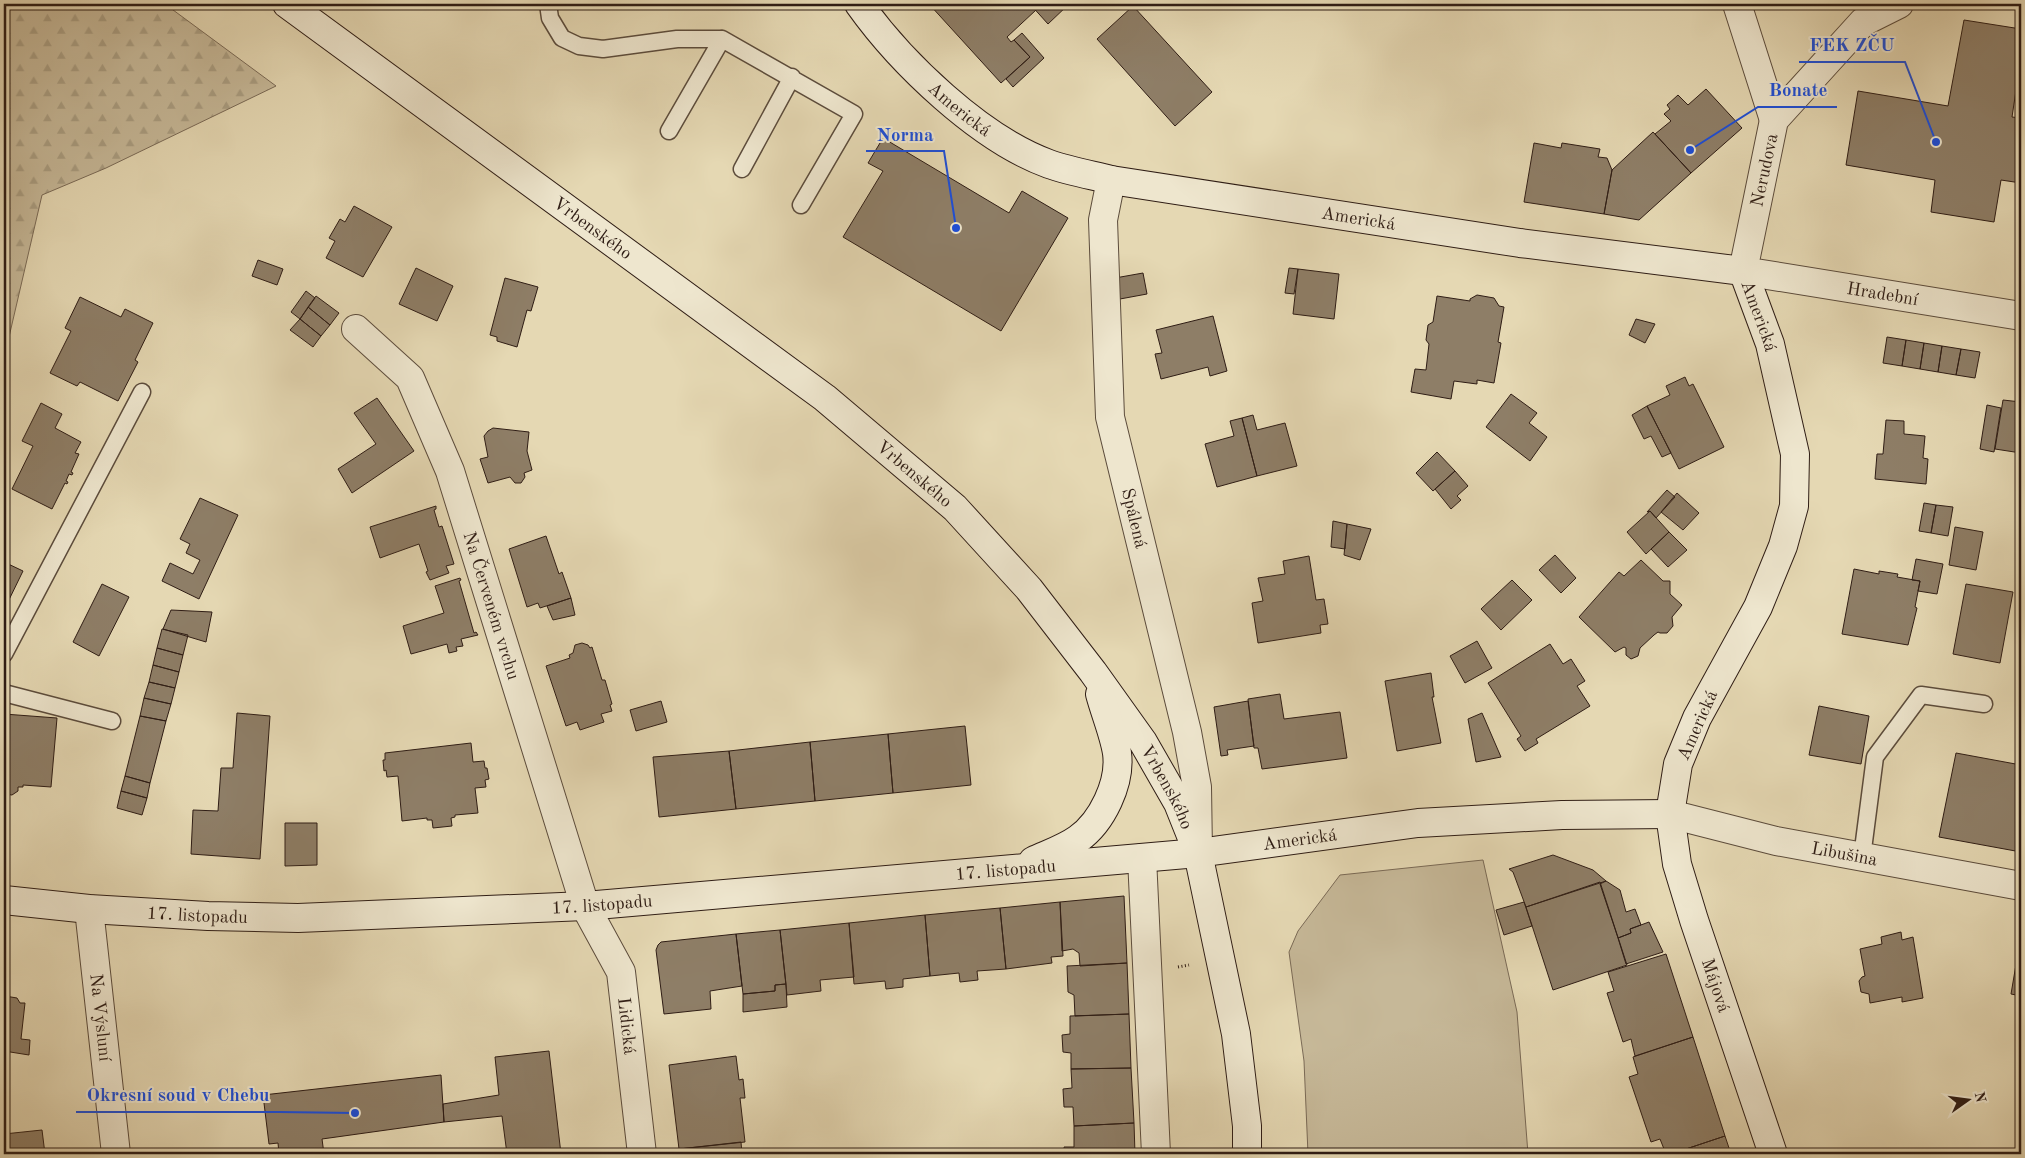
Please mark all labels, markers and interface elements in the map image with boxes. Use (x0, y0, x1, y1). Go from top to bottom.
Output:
callout: FEK ZČU (1799, 28, 1905, 62)
text: FEK ZČU (1809, 33, 1895, 56)
callout: Bonate (1758, 73, 1837, 107)
street label: Americká (924, 79, 994, 140)
text: Bonate (1768, 82, 1828, 101)
callout: Norma (866, 117, 944, 151)
text: Norma (876, 127, 934, 146)
street label: Nerudova (1748, 132, 1782, 209)
street label: Vrbenského (549, 194, 635, 263)
street label: Americká (1320, 205, 1397, 234)
street label: Americká (1737, 278, 1779, 354)
street label: Hradební (1845, 280, 1919, 309)
street label: Vrbenského (873, 438, 955, 511)
street label: Spálená (1118, 486, 1150, 550)
street label: Na Červeném vrchu (459, 530, 522, 682)
street label: Americká (1675, 688, 1721, 763)
street label: Vrbenského (1137, 742, 1196, 832)
street label: Americká (1262, 826, 1338, 854)
street label: Libušina (1810, 840, 1879, 869)
street label: 17. listopadu (954, 857, 1057, 884)
street label: 17. listopadu (551, 892, 654, 917)
street label: 17. listopadu (146, 904, 248, 927)
street label: Májová (1698, 956, 1733, 1015)
street label: Na Výsluní (86, 973, 114, 1062)
street label: Lidická (614, 996, 638, 1056)
north arrow (1942, 1076, 1992, 1126)
callout: Okresní soud v Chebu (76, 1078, 279, 1112)
text: Okresní soud v Chebu (87, 1087, 269, 1106)
text: N (1972, 1090, 1988, 1104)

